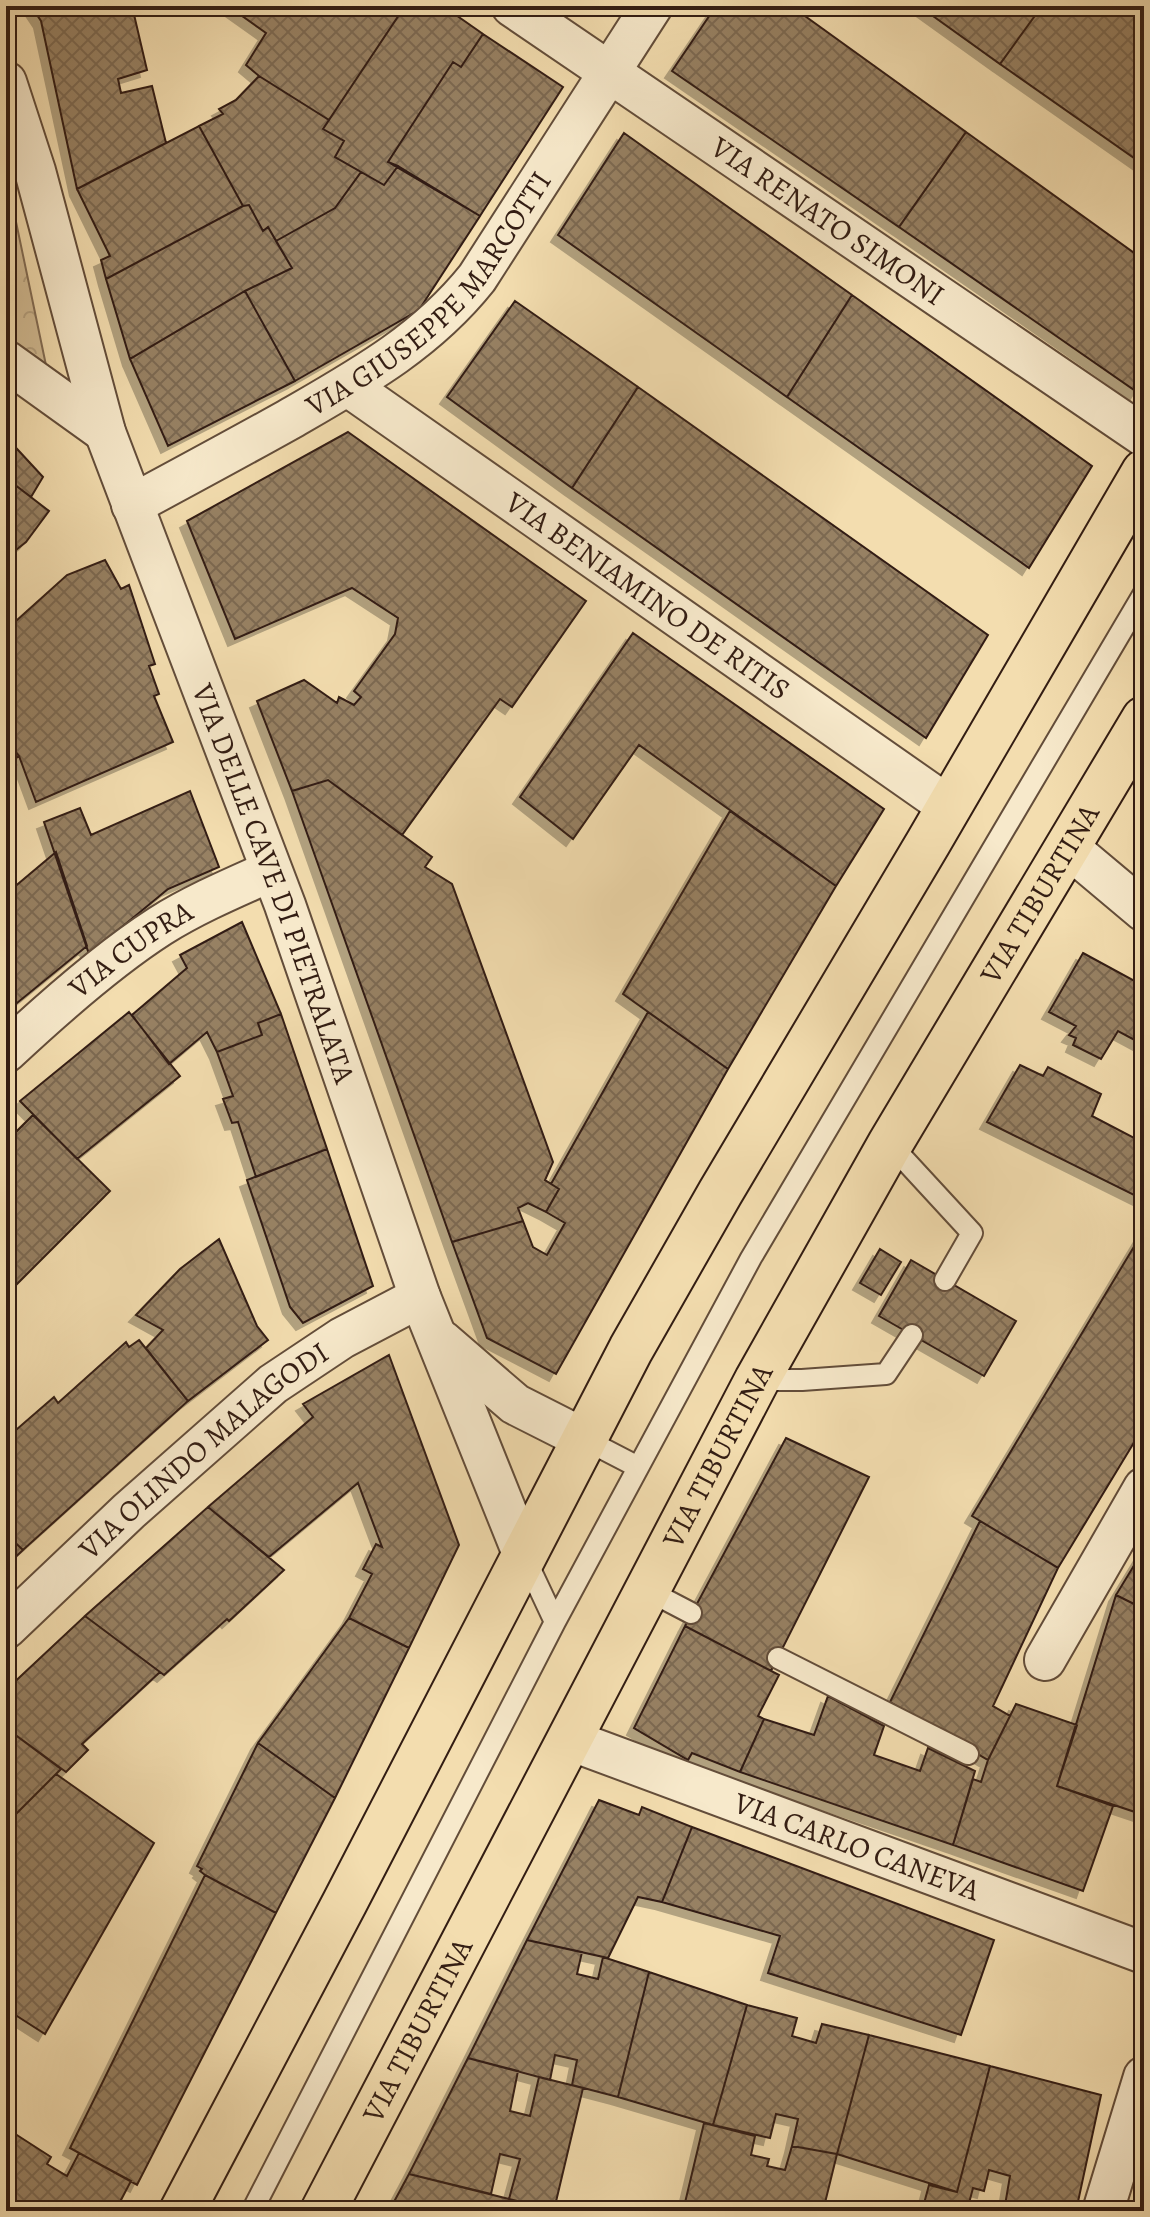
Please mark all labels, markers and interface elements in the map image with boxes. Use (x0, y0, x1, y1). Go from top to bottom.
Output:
street label: VIA RENATO SIMONI (702, 127, 952, 315)
street label: VIA GIUSEPPE MARCOTTI (298, 164, 561, 426)
street label: VIA BENIAMINO DE RITIS (497, 482, 798, 709)
street label: VIA DELLE CAVE DI PIETRALATA (182, 677, 365, 1089)
street label: VIA TIBURTINA (970, 796, 1109, 992)
street label: VIA CUPRA (59, 891, 200, 1008)
street label: VIA OLINDO MALAGODI (69, 1333, 336, 1569)
street label: VIA TIBURTINA (652, 1356, 782, 1556)
street label: VIA CARLO CANEVA (728, 1782, 986, 1910)
street label: VIA TIBURTINA (352, 1931, 482, 2130)

